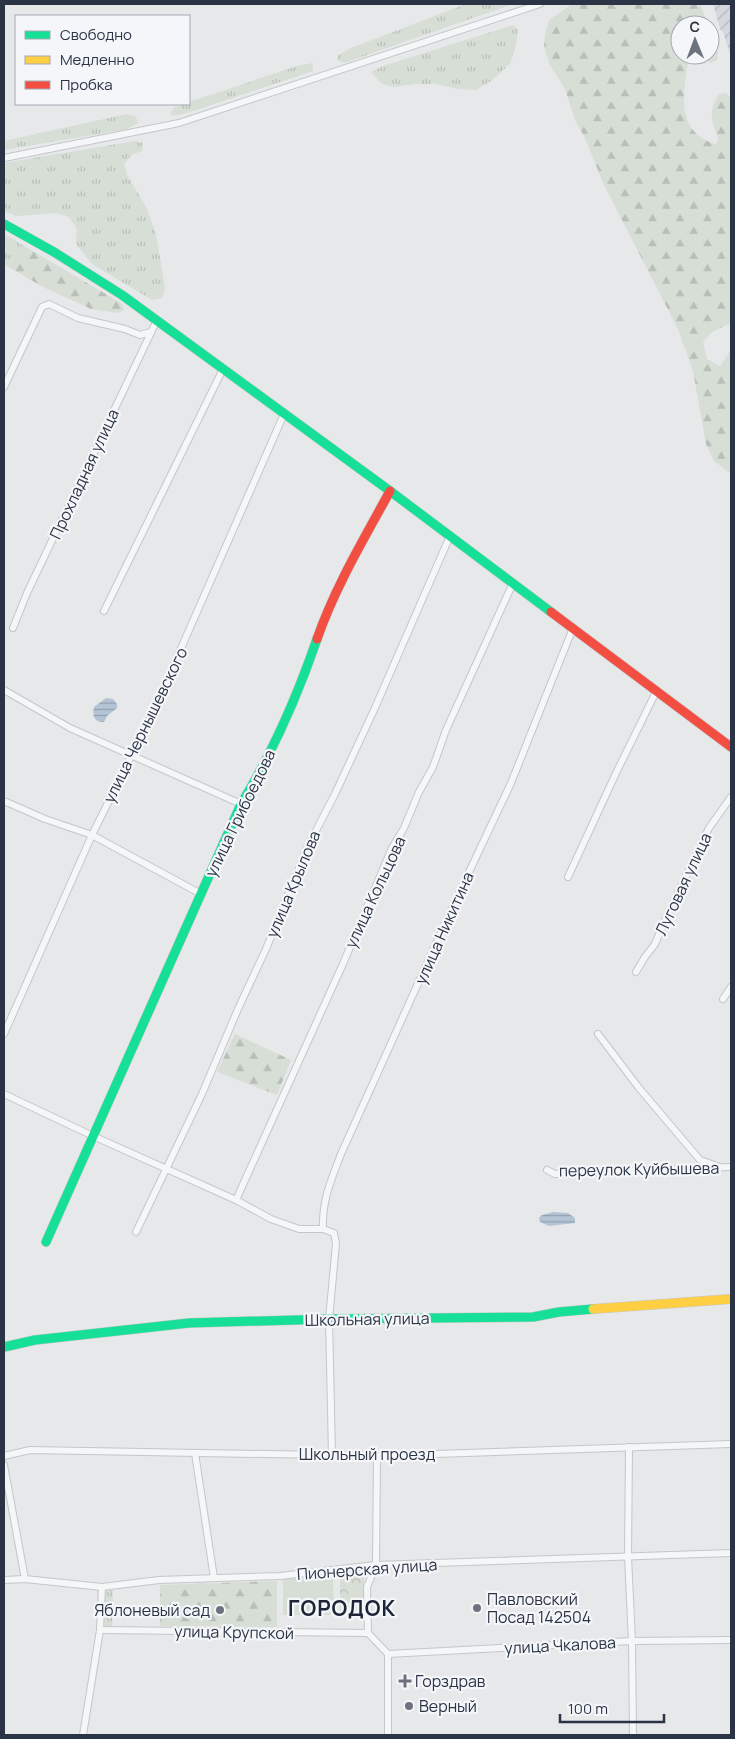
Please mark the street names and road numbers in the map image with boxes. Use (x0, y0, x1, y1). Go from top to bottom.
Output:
street label: Прохладная улица (44, 405, 124, 543)
street label: улица Чернышевского (98, 643, 192, 807)
street label: улица Грибоедова (200, 746, 280, 880)
street label: улица Крылова (261, 827, 325, 941)
street label: Луговая улица (650, 829, 716, 939)
street label: улица Кольцова (339, 832, 411, 952)
street label: улица Никитина (409, 868, 479, 988)
street label: переулок Куйбышева (559, 1157, 719, 1181)
street label: Школьная улица (304, 1307, 430, 1331)
street label: Школьный проезд (299, 1443, 436, 1465)
street label: Пионерская улица (296, 1553, 438, 1585)
street label: улица Крупской (174, 1620, 294, 1644)
street label: улица Чкалова (504, 1631, 616, 1659)

